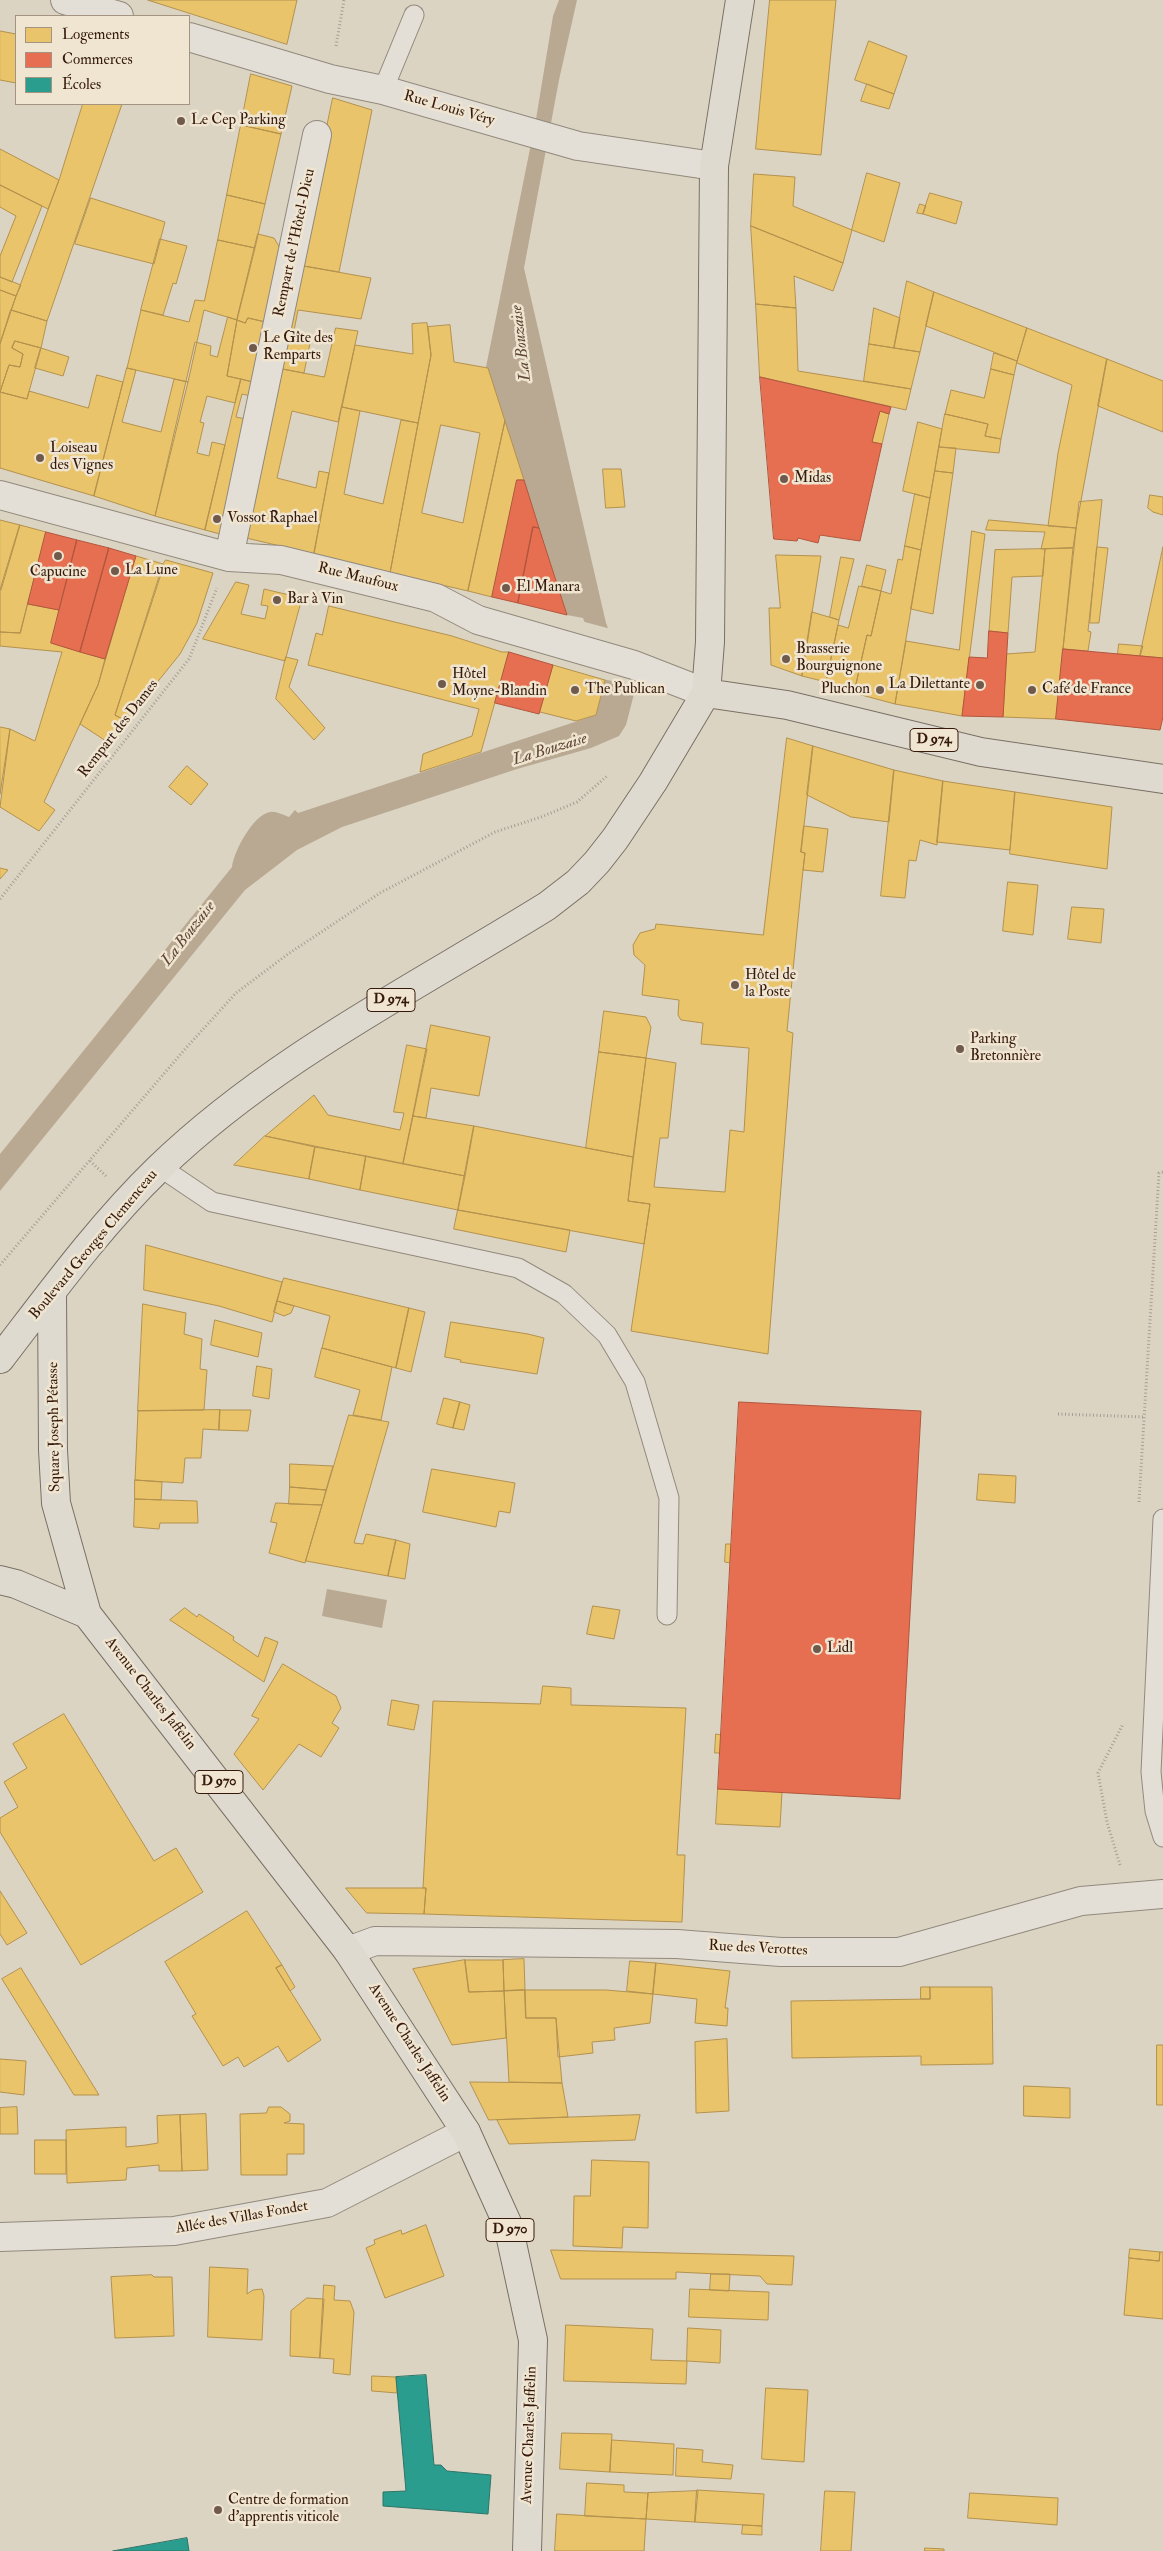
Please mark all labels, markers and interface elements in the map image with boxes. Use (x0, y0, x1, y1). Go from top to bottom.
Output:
legend (15, 15, 190, 105)
text: Logements (62, 25, 129, 44)
text: Commerces (62, 50, 133, 69)
text: Écoles (62, 75, 101, 94)
street label: Rue Louis Véry (401, 87, 497, 131)
place label: Le Cep Parking (191, 112, 286, 130)
marker: Le Cep Parking (175, 115, 187, 127)
street label: Rempart de l'Hôtel-Dieu (270, 167, 320, 319)
water label: La Bouzaise (508, 304, 536, 382)
place label: Le Gîte des Remparts (263, 330, 333, 365)
marker: Le Gîte des Remparts (247, 342, 259, 354)
place label: Loiseau des Vignes (50, 440, 113, 475)
marker: Loiseau des Vignes (34, 452, 46, 464)
place label: Midas (794, 470, 831, 488)
marker: Midas (778, 473, 790, 485)
place label: Vossot Raphael (227, 510, 318, 528)
marker: Vossot Raphael (211, 513, 223, 525)
marker: Capucine (52, 550, 64, 562)
street label: Rue Maufoux (316, 559, 400, 597)
place label: La Lune (125, 562, 178, 580)
place label: Capucine (30, 564, 86, 582)
marker: La Lune (109, 565, 121, 577)
place label: El Manara (516, 579, 580, 597)
marker: El Manara (500, 582, 512, 594)
place label: Bar à Vin (287, 591, 343, 609)
marker: Bar à Vin (271, 594, 283, 606)
place label: Brasserie Bourguignone (796, 641, 882, 676)
marker: Brasserie Bourguignone (780, 653, 792, 665)
place label: Hôtel Moyne-Blandin (452, 666, 547, 701)
place label: La Dilettante (889, 676, 970, 694)
street label: Rempart des Dames (75, 677, 163, 781)
marker: Hôtel Moyne-Blandin (436, 678, 448, 690)
marker: La Dilettante (974, 679, 986, 691)
place label: The Publican (585, 681, 665, 699)
place label: Pluchon (821, 681, 870, 699)
place label: Café de France (1042, 681, 1131, 699)
marker: The Publican (569, 684, 581, 696)
marker: Pluchon (874, 684, 886, 696)
marker: Café de France (1026, 684, 1038, 696)
road number: D 974 (910, 728, 958, 752)
water label: La Bouzaise (511, 730, 589, 770)
water label: La Bouzaise (158, 898, 220, 970)
place label: Hôtel de la Poste (745, 967, 796, 1002)
marker: Hôtel de la Poste (729, 979, 741, 991)
road number: D 974 (367, 988, 415, 1012)
place label: Parking Bretonnière (970, 1031, 1041, 1066)
marker: Parking Bretonnière (954, 1043, 966, 1055)
street label: Boulevard Georges Clemenceau (26, 1166, 162, 1324)
street label: Square Joseph Pétasse (45, 1362, 65, 1492)
street label: Avenue Charles Jaffelin (100, 1634, 200, 1754)
place label: Lidl (827, 1640, 853, 1658)
marker: Lidl (811, 1643, 823, 1655)
road number: D 970 (195, 1770, 243, 1794)
street label: Rue des Verottes (708, 1937, 808, 1961)
street label: Avenue Charles Jaffelin (364, 1980, 454, 2106)
street label: Allée des Villas Fondet (174, 2198, 310, 2238)
road number: D 970 (486, 2218, 534, 2242)
street label: Avenue Charles Jaffelin (519, 2366, 541, 2504)
place label: Centre de formation d'apprentis viticole (228, 2492, 349, 2527)
marker: Centre de formation d'apprentis viticole (212, 2504, 224, 2516)

